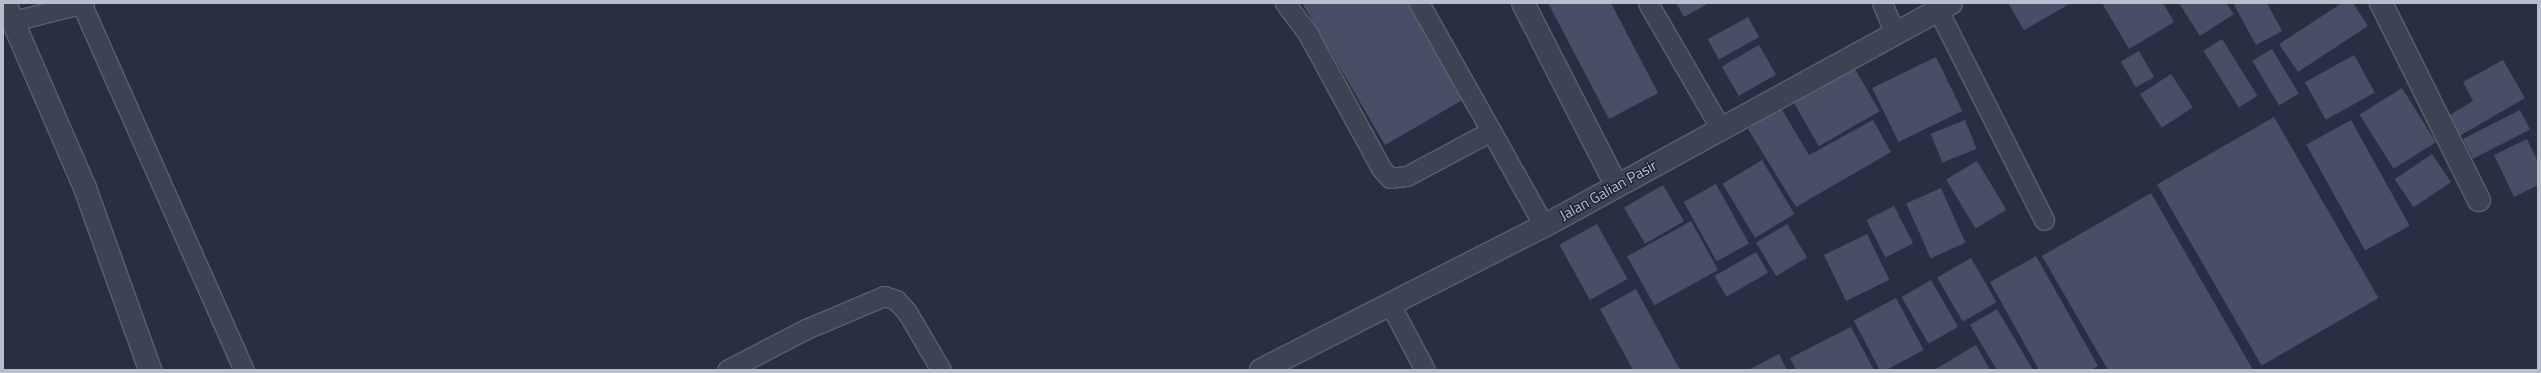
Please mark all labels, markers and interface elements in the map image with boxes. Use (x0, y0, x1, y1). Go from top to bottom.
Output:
street label: Jalan Galian Pasir (1556, 156, 1660, 224)

